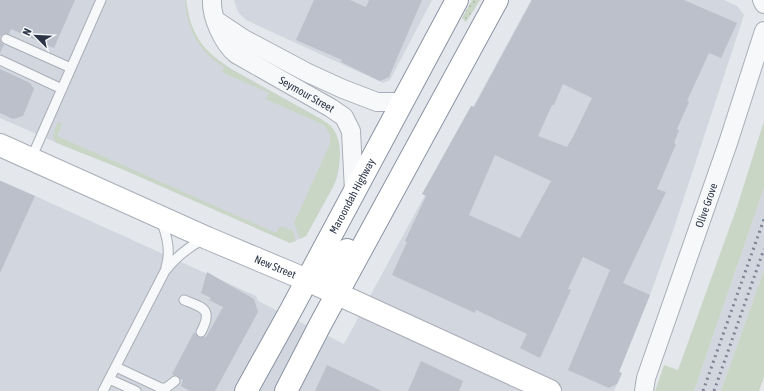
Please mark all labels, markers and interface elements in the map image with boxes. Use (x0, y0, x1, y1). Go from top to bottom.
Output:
north arrow (16, 16, 56, 56)
text: N (20, 27, 34, 37)
street label: Seymour Street (277, 74, 337, 115)
street label: Maroondah Highway (327, 156, 377, 236)
street label: Olive Grove (693, 181, 720, 229)
street label: New Street (253, 253, 298, 281)

